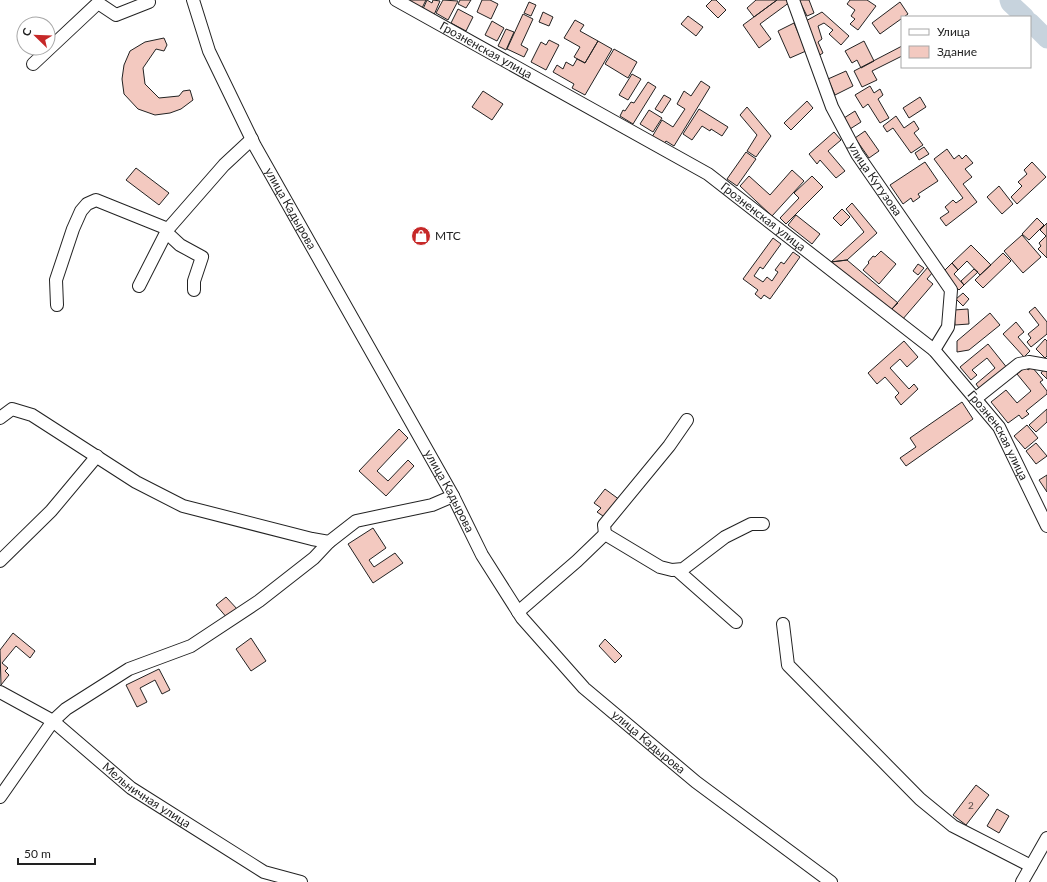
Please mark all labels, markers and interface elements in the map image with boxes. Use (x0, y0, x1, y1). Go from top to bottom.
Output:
north arrow (16, 16, 56, 56)
legend (901, 16, 1031, 68)
street label: Грозненская улица (437, 18, 535, 81)
text: Улица (937, 24, 970, 39)
text: С (19, 25, 34, 38)
text: Здание (937, 44, 977, 59)
street label: улица Кутузова (845, 140, 906, 219)
street label: улица Кадырова (262, 165, 320, 252)
street label: Грозненская улица (718, 179, 809, 254)
shop icon: МТС (410, 225, 432, 247)
place label: МТС (435, 228, 461, 243)
street label: Грозненская улица (964, 387, 1032, 483)
street label: улица Кадырова (421, 447, 478, 535)
street label: улица Кадырова (609, 706, 689, 777)
street label: Мельничная улица (100, 759, 194, 831)
house number: 2 (968, 799, 974, 811)
scale bar (18, 840, 95, 866)
text: 50 m (24, 846, 51, 861)

